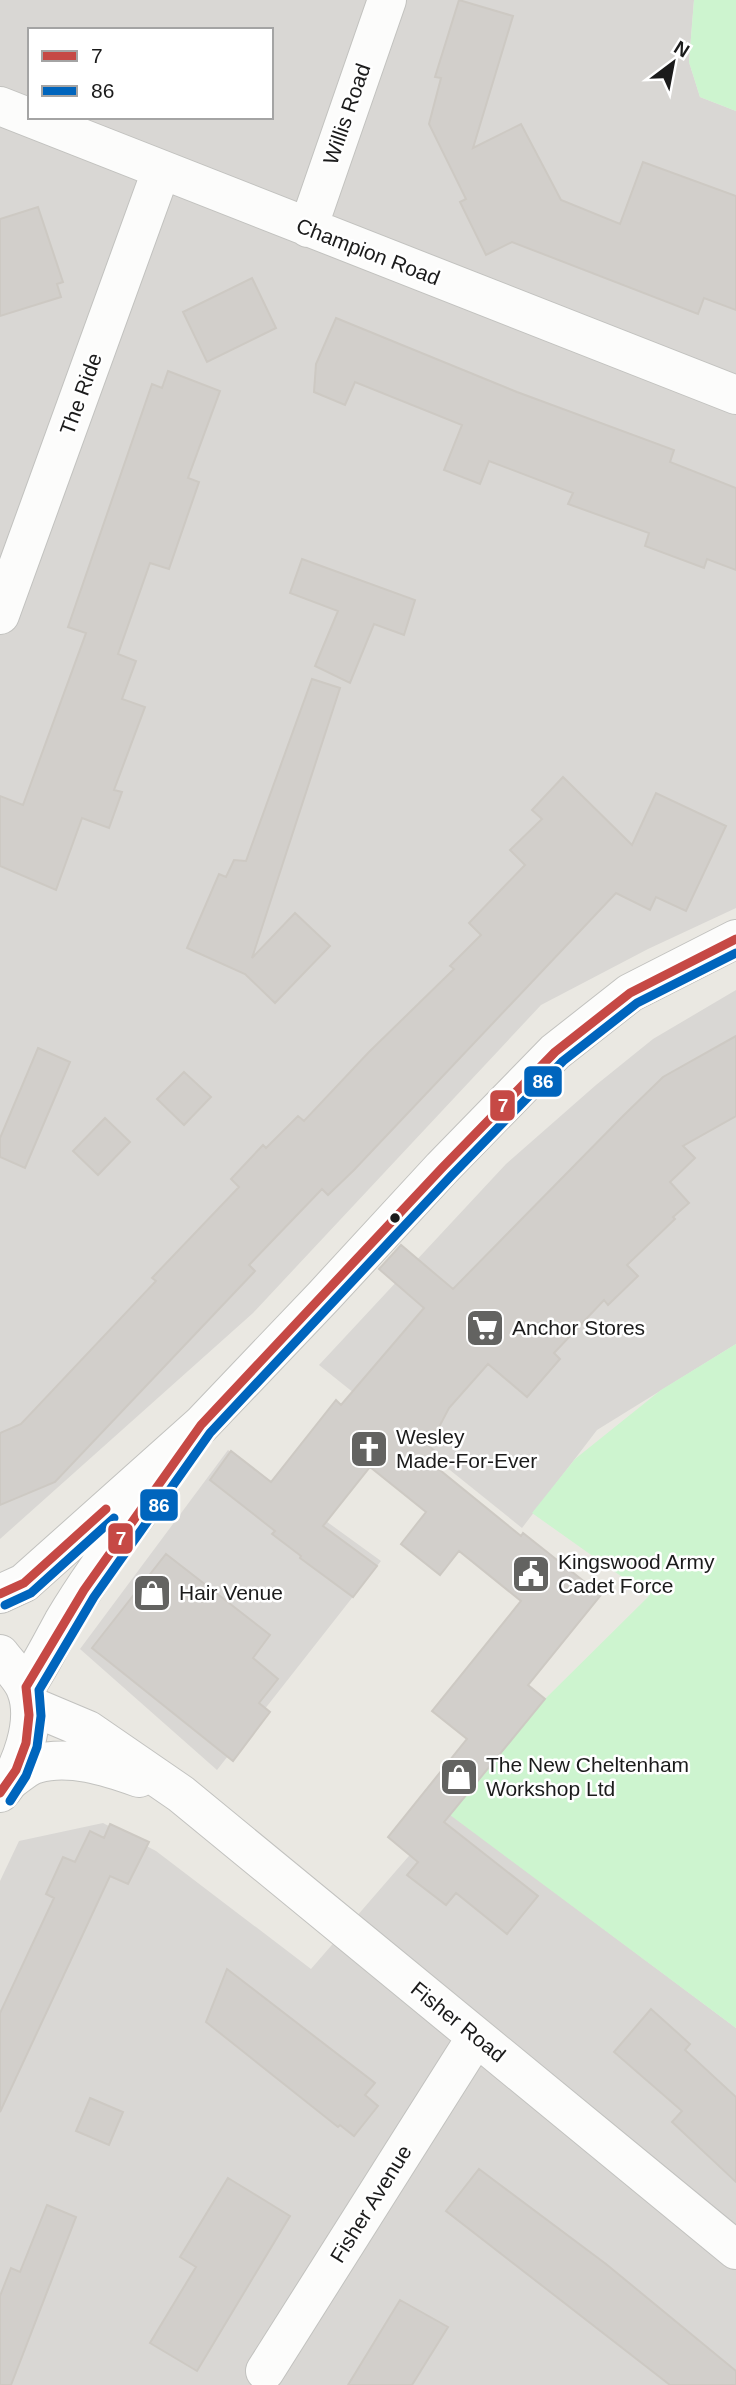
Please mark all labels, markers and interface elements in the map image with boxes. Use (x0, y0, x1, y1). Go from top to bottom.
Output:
legend (28, 28, 273, 119)
north arrow (638, 28, 708, 98)
text: N (670, 36, 693, 62)
text: 7 (91, 44, 103, 67)
street label: Willis Road (319, 60, 374, 167)
text: 86 (91, 79, 114, 102)
street label: Champion Road (293, 214, 443, 289)
street label: The Ride (55, 350, 106, 438)
line badge: 86 (523, 1065, 563, 1098)
text: 86 (532, 1071, 554, 1092)
line badge: 7 (489, 1089, 516, 1122)
text: 7 (498, 1095, 508, 1116)
unlabelled marker (388, 1211, 402, 1225)
supermarket icon: Anchor Stores (464, 1307, 506, 1349)
place label: Anchor Stores (512, 1316, 645, 1339)
place label: Wesley Made-For-Ever (396, 1425, 537, 1472)
church icon: Wesley Made-For-Ever (348, 1428, 390, 1470)
line badge: 86 (139, 1488, 179, 1522)
text: 86 (148, 1495, 170, 1516)
line badge: 7 (107, 1522, 134, 1555)
text: 7 (116, 1528, 126, 1549)
place label: Kingswood Army Cadet Force (558, 1550, 715, 1597)
public building icon: Kingswood Army Cadet Force (510, 1553, 552, 1595)
shop icon: Hair Venue (131, 1572, 173, 1614)
place label: Hair Venue (179, 1581, 283, 1604)
place label: The New Cheltenham Workshop Ltd (486, 1753, 689, 1800)
shop icon: The New Cheltenham Workshop Ltd (438, 1756, 480, 1798)
street label: Fisher Road (407, 1977, 510, 2067)
street label: Fisher Avenue (325, 2141, 416, 2267)

